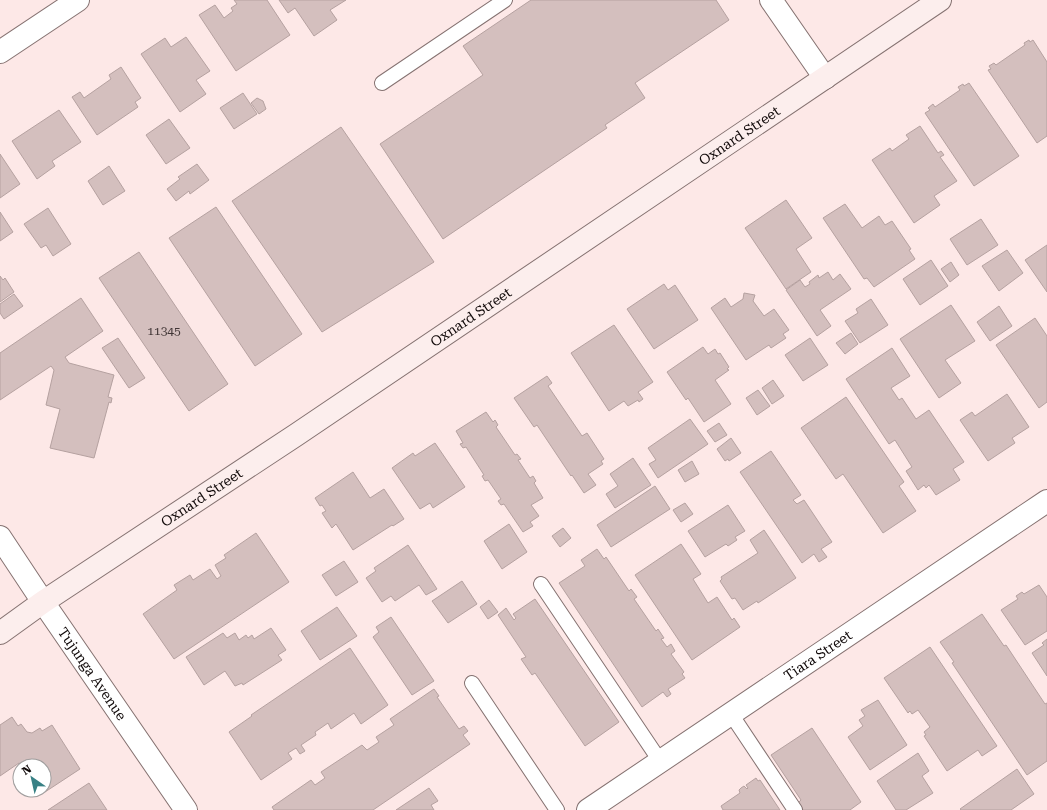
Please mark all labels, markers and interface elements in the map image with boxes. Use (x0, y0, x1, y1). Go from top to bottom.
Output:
street label: Oxnard Street (696, 103, 783, 169)
street label: Oxnard Street (427, 284, 514, 350)
house number: 11345 (147, 324, 181, 338)
street label: Oxnard Street (158, 465, 245, 530)
street label: Tujunga Avenue (55, 624, 130, 723)
street label: Tiara Street (781, 627, 855, 684)
north arrow (12, 758, 52, 798)
text: N (20, 762, 34, 778)

